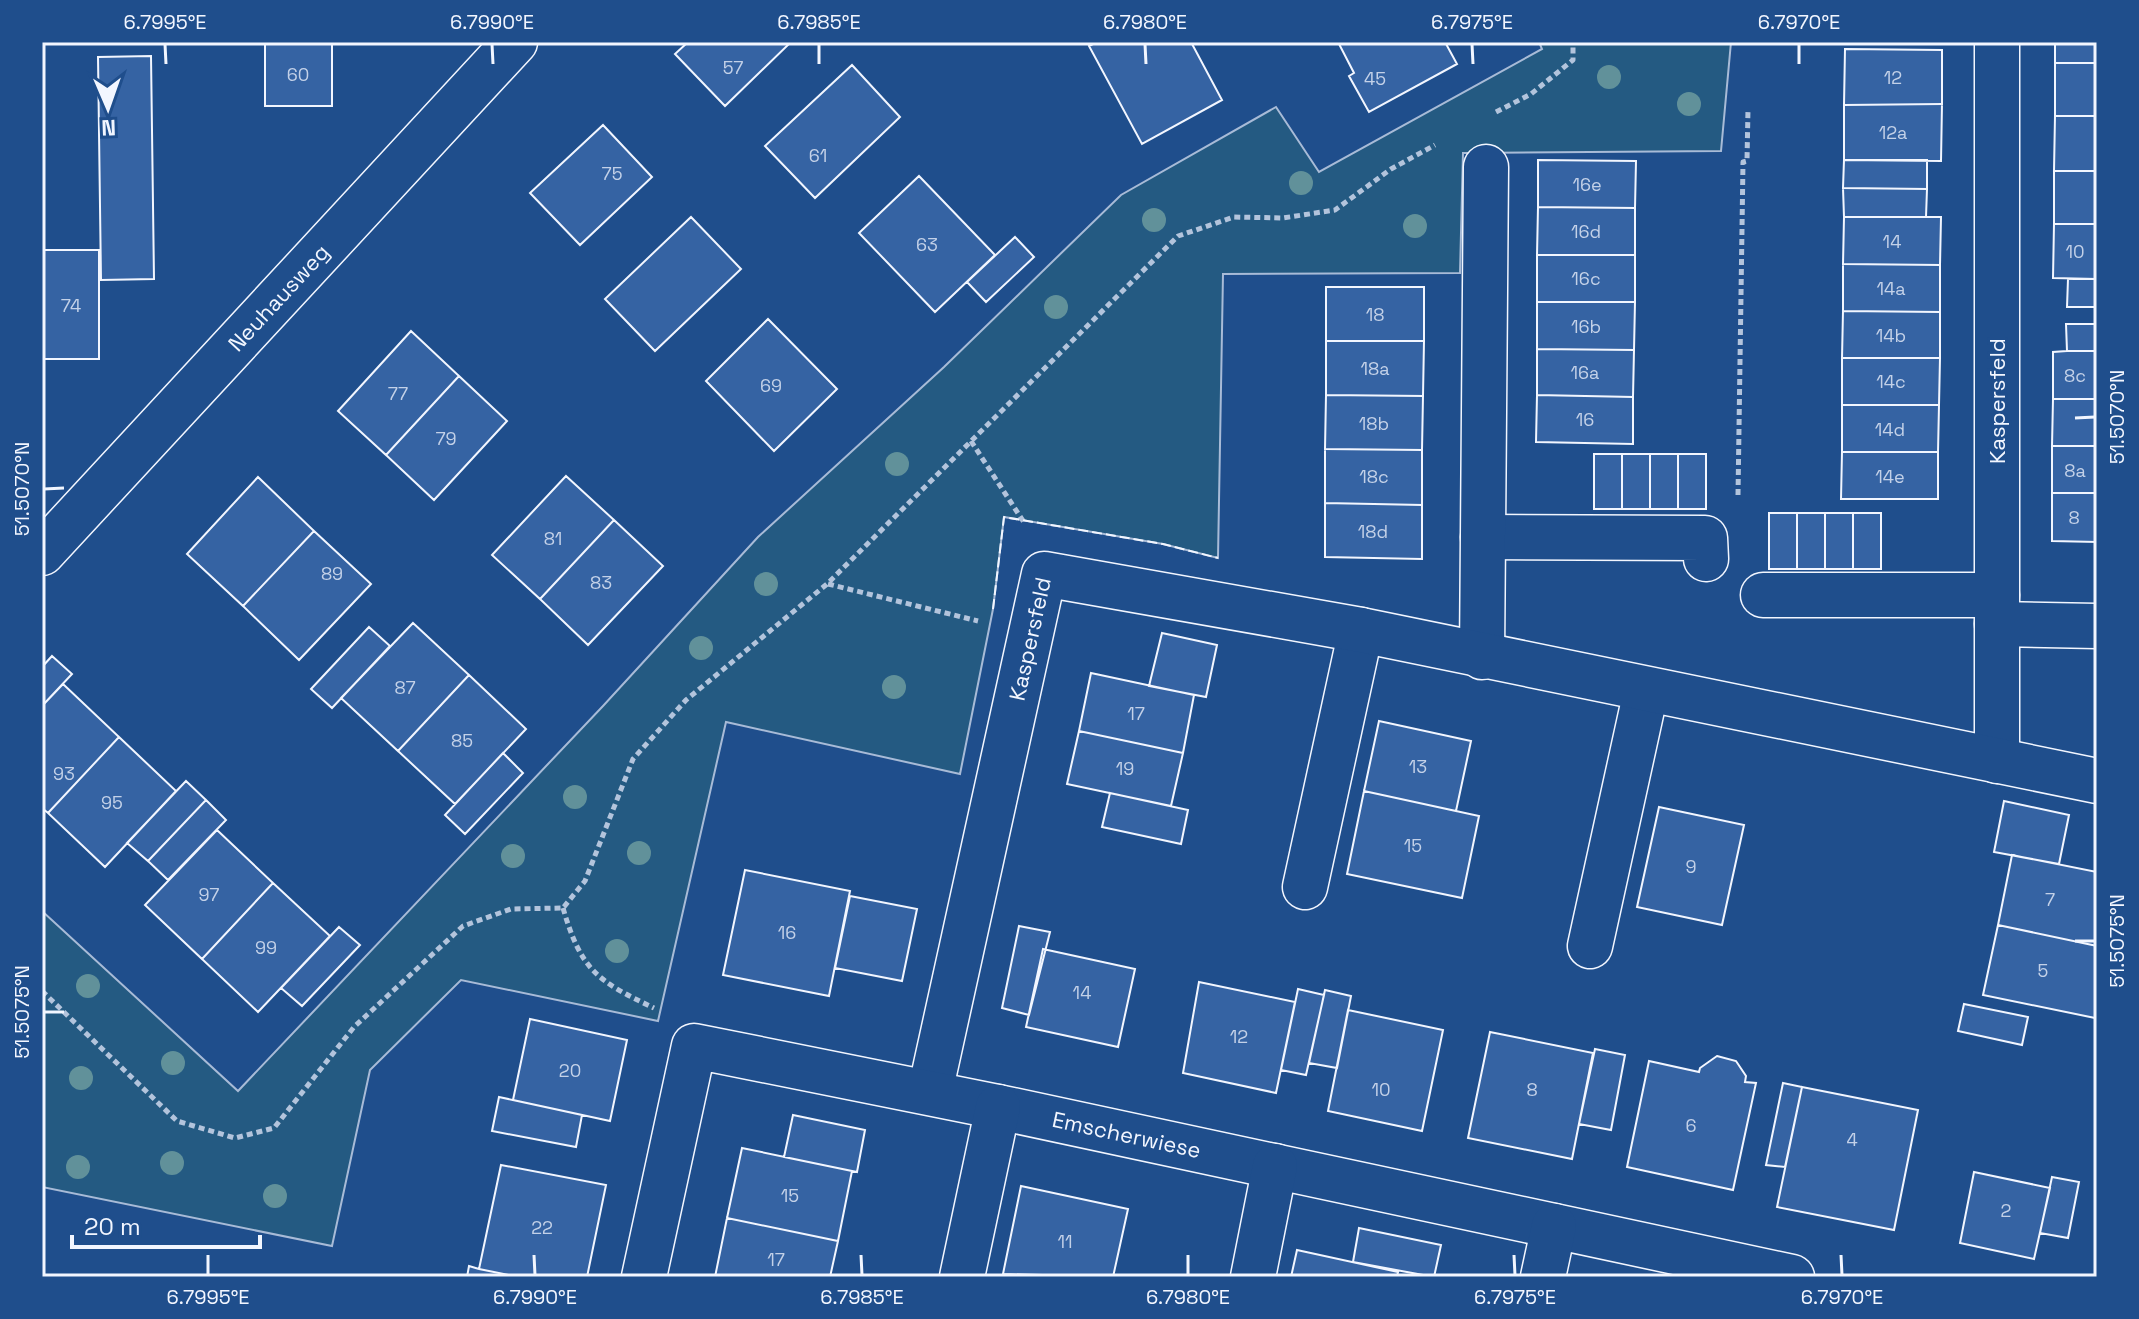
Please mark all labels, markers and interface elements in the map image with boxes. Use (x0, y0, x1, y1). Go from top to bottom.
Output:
text: 6.7995°E (123, 9, 207, 35)
text: 6.7990°E (450, 9, 534, 35)
text: 6.7985°E (777, 9, 861, 35)
text: 6.7980°E (1103, 9, 1187, 35)
text: 6.7975°E (1431, 9, 1513, 35)
text: 6.7970°E (1758, 9, 1840, 35)
house number: 57 (723, 56, 743, 79)
house number: 60 (287, 63, 309, 86)
house number: 12 (1884, 66, 1902, 89)
house number: 45 (1364, 67, 1386, 90)
north arrow (68, 68, 148, 148)
text: N (101, 114, 117, 142)
house number: 12a (1879, 121, 1907, 144)
house number: 61 (809, 144, 827, 167)
house number: 75 (602, 162, 622, 185)
house number: 16e (1572, 173, 1602, 196)
house number: 16d (1571, 220, 1601, 243)
house number: 14 (1883, 230, 1901, 253)
house number: 63 (916, 233, 938, 256)
street label: Neuhausweg (222, 238, 335, 357)
house number: 10 (2065, 240, 2085, 263)
house number: 16c (1571, 267, 1601, 290)
house number: 14a (1876, 277, 1906, 300)
house number: 74 (61, 294, 81, 317)
house number: 18 (1366, 303, 1384, 326)
house number: 16b (1571, 315, 1601, 338)
house number: 14b (1876, 324, 1906, 347)
street label: Kaspersfeld (1983, 338, 2011, 464)
house number: 18a (1360, 357, 1390, 380)
house number: 16a (1571, 361, 1599, 384)
house number: 8c (2064, 364, 2086, 387)
house number: 14c (1876, 370, 1906, 393)
text: 51.5070°N (2104, 370, 2130, 464)
house number: 69 (760, 374, 782, 397)
house number: 77 (388, 382, 408, 405)
house number: 16 (1576, 408, 1594, 431)
house number: 18b (1359, 412, 1389, 435)
house number: 14d (1875, 418, 1905, 441)
house number: 79 (435, 427, 457, 450)
text: 51.5070°N (9, 442, 35, 536)
house number: 8a (2064, 459, 2086, 482)
house number: 18c (1359, 465, 1389, 488)
house number: 14e (1875, 465, 1905, 488)
house number: 8 (2068, 506, 2080, 529)
house number: 18d (1358, 520, 1388, 543)
house number: 81 (544, 527, 562, 550)
house number: 89 (321, 562, 343, 585)
house number: 83 (590, 571, 612, 594)
street label: Kaspersfeld (1003, 574, 1057, 703)
house number: 87 (394, 676, 416, 699)
house number: 17 (1127, 702, 1145, 725)
house number: 85 (451, 729, 473, 752)
house number: 13 (1409, 755, 1427, 778)
house number: 19 (1116, 757, 1134, 780)
house number: 93 (53, 762, 75, 785)
house number: 95 (101, 791, 123, 814)
house number: 15 (1404, 834, 1422, 857)
house number: 9 (1685, 855, 1697, 878)
house number: 97 (199, 883, 219, 906)
house number: 7 (2045, 888, 2055, 911)
text: 51.5075°N (2104, 894, 2130, 988)
house number: 16 (778, 921, 796, 944)
house number: 99 (255, 936, 277, 959)
house number: 5 (2038, 959, 2048, 982)
text: 51.5075°N (9, 965, 35, 1059)
house number: 14 (1073, 981, 1091, 1004)
house number: 12 (1230, 1025, 1248, 1048)
house number: 20 (559, 1059, 581, 1082)
house number: 10 (1371, 1078, 1391, 1101)
house number: 8 (1526, 1078, 1538, 1101)
street label: Emscherwiese (1050, 1105, 1204, 1164)
house number: 6 (1685, 1114, 1697, 1137)
house number: 4 (1846, 1128, 1858, 1151)
house number: 15 (781, 1184, 799, 1207)
scale bar (72, 1199, 260, 1249)
house number: 2 (2001, 1199, 2011, 1222)
text: 20 m (84, 1211, 141, 1242)
house number: 22 (531, 1216, 553, 1239)
house number: 11 (1057, 1230, 1073, 1253)
house number: 17 (767, 1248, 785, 1271)
text: 6.7995°E (166, 1284, 250, 1310)
text: 6.7990°E (493, 1284, 577, 1310)
text: 6.7985°E (820, 1284, 904, 1310)
text: 6.7980°E (1146, 1284, 1230, 1310)
text: 6.7975°E (1474, 1284, 1556, 1310)
text: 6.7970°E (1801, 1284, 1883, 1310)

